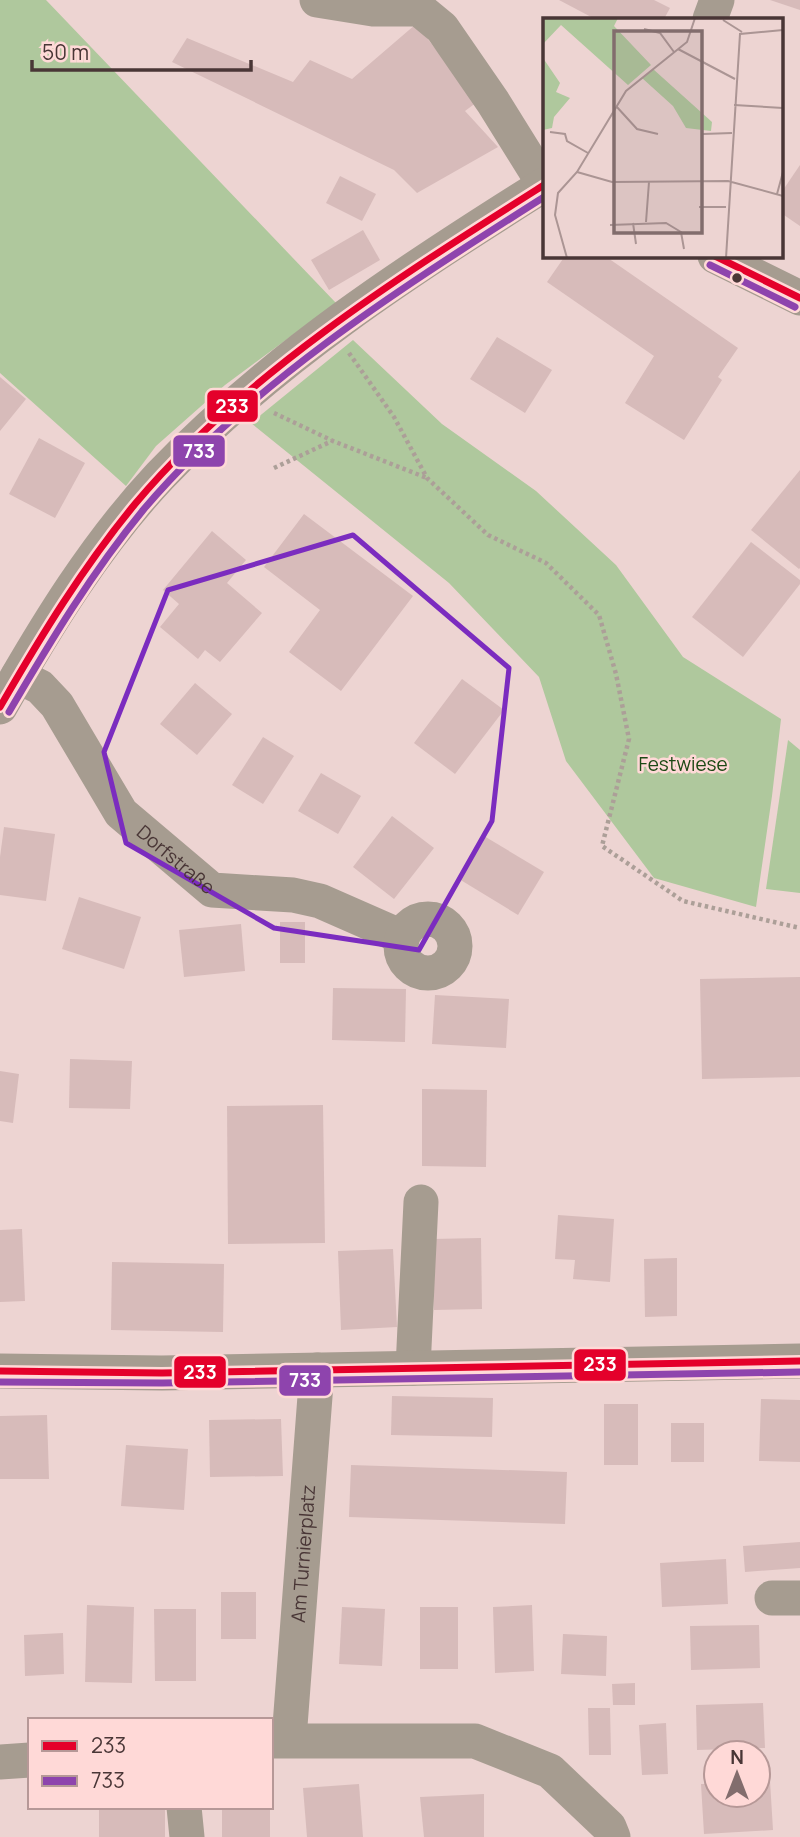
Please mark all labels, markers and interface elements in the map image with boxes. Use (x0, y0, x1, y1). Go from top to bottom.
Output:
inset map (543, 18, 782, 257)
scale bar (32, 28, 250, 72)
text: 50 m (42, 38, 89, 66)
unlabelled marker (730, 271, 744, 285)
line badge: 233 (206, 389, 259, 423)
text: 233 (215, 393, 249, 419)
line badge: 733 (172, 434, 226, 468)
text: 733 (183, 438, 215, 464)
park label: Festwiese (638, 751, 728, 777)
street label: Dorfstraße (131, 819, 221, 900)
line badge: 233 (573, 1348, 627, 1382)
text: 233 (583, 1351, 617, 1377)
line badge: 233 (173, 1355, 227, 1389)
text: 233 (183, 1359, 217, 1385)
line badge: 733 (278, 1364, 332, 1397)
text: 733 (289, 1367, 321, 1393)
street label: Am Turnierplatz (285, 1484, 321, 1623)
legend (28, 1718, 273, 1809)
text: 233 (91, 1731, 126, 1759)
north arrow (702, 1739, 772, 1809)
text: N (730, 1744, 744, 1770)
text: 733 (91, 1766, 125, 1794)

